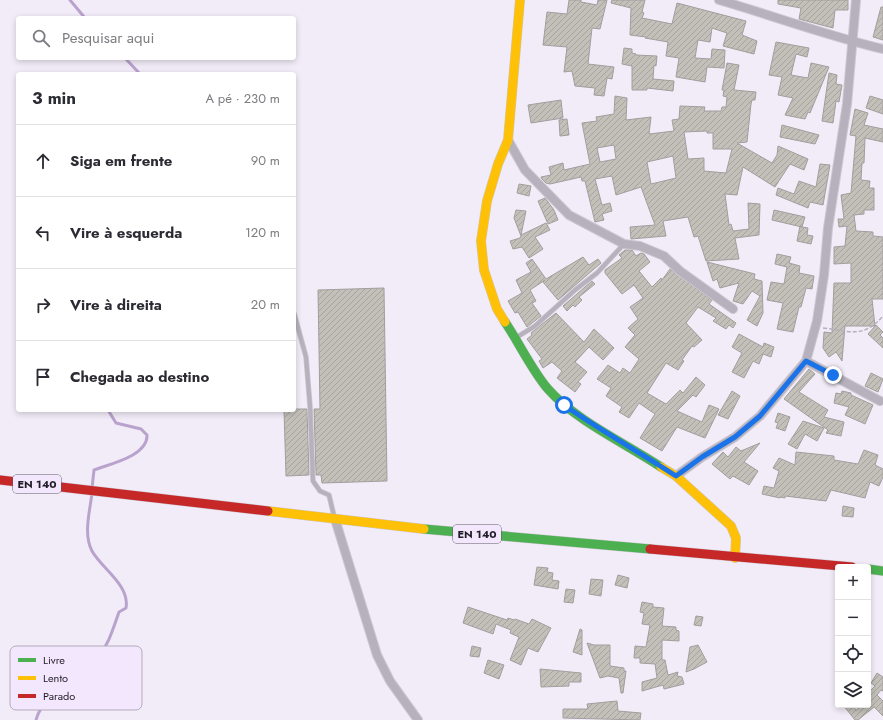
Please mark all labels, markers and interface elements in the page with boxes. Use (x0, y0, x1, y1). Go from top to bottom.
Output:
search box (16, 16, 296, 60)
icon: search (30, 27, 52, 49)
text: Pesquisar aqui (62, 27, 154, 49)
text: 3 min (32, 86, 76, 110)
text: A pé · 230 m (205, 89, 280, 108)
icon: ahead (32, 150, 54, 172)
text: Siga em frente (70, 150, 172, 172)
text: 90 m (251, 151, 280, 170)
icon: left (32, 222, 54, 244)
text: Vire à esquerda (70, 222, 182, 244)
text: 120 m (245, 223, 280, 242)
icon: right (32, 294, 54, 316)
text: Vire à direita (70, 294, 162, 316)
text: 20 m (251, 295, 280, 314)
icon: arrive (32, 366, 54, 388)
text: Chegada ao destino (70, 366, 209, 388)
route end (824, 366, 842, 384)
route start (555, 396, 573, 414)
road number: EN 140 (13, 475, 61, 493)
road number: EN 140 (453, 525, 501, 543)
map controls (835, 564, 871, 708)
button: + (835, 564, 871, 600)
button: − (835, 600, 871, 636)
button: locate (835, 636, 871, 672)
legend (10, 646, 142, 710)
text: Livre (43, 652, 65, 668)
text: Lento (43, 670, 68, 686)
button: layers (835, 672, 871, 708)
text: Parado (43, 688, 75, 704)

